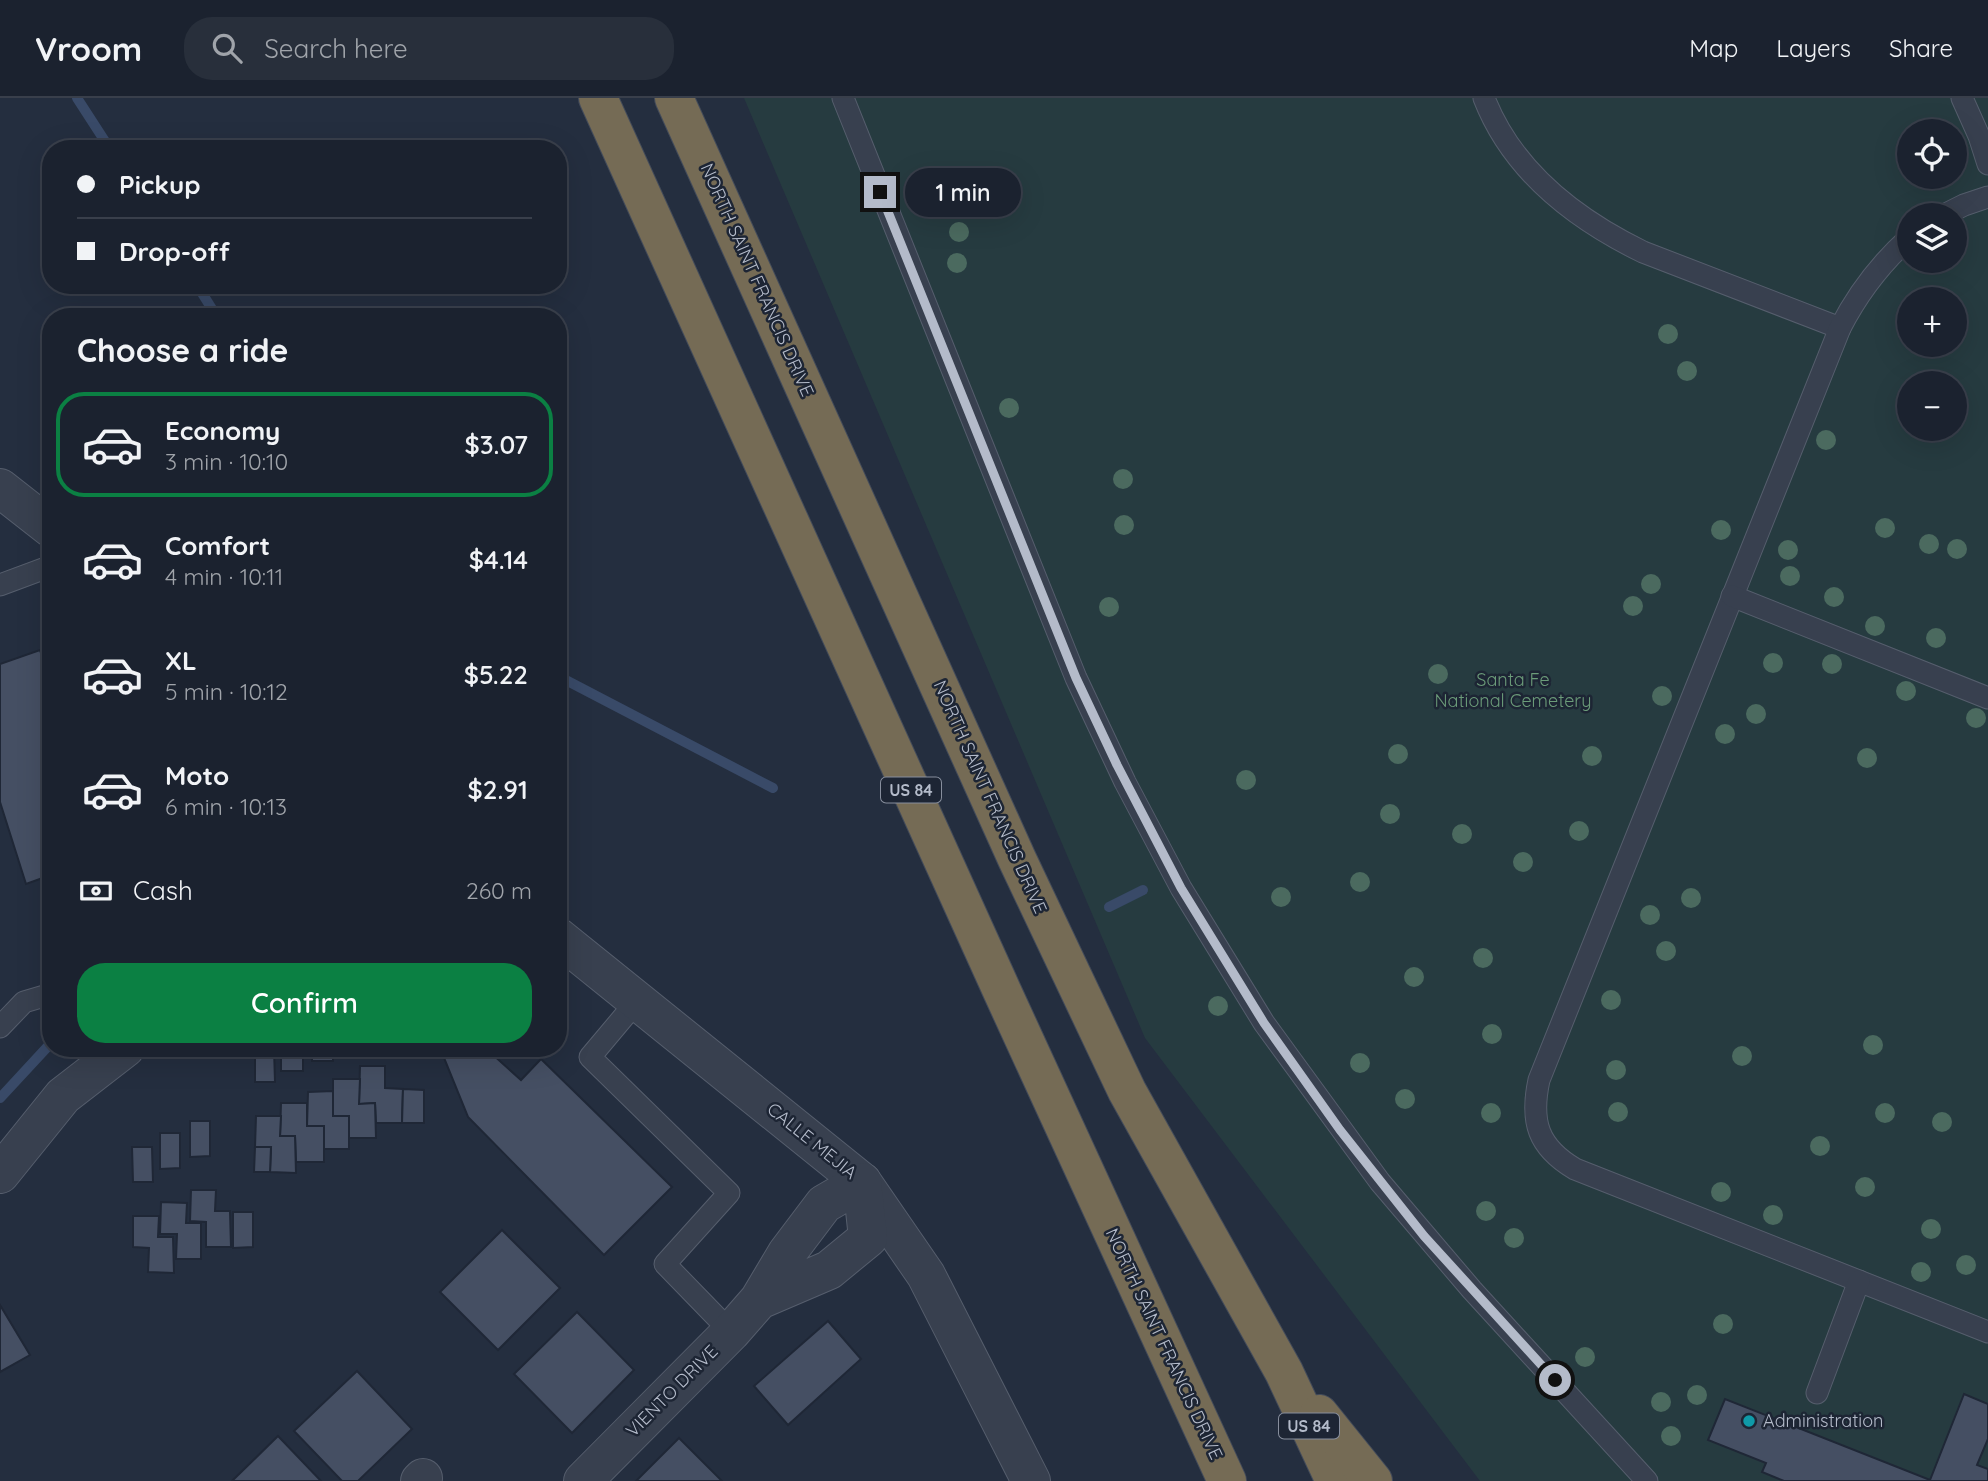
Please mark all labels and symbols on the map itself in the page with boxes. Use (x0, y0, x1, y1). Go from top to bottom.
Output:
street label: NORTH SAINT FRANCIS DRIVE (696, 160, 819, 400)
callout: 1 min (904, 168, 1020, 217)
route end (864, 176, 896, 208)
park label: Santa Fe National Cemetery (1434, 668, 1592, 712)
street label: NORTH SAINT FRANCIS DRIVE (929, 677, 1052, 917)
road number: US 84 (881, 778, 941, 803)
street label: CALLE MEJIA (763, 1097, 862, 1184)
street label: NORTH SAINT FRANCIS DRIVE (1101, 1224, 1228, 1463)
street label: VIENTO DRIVE (621, 1340, 722, 1441)
route start (1539, 1364, 1571, 1396)
place label: Administration (1763, 1409, 1883, 1432)
marker: Administration (1741, 1413, 1757, 1429)
road number: US 84 (1279, 1414, 1339, 1438)

